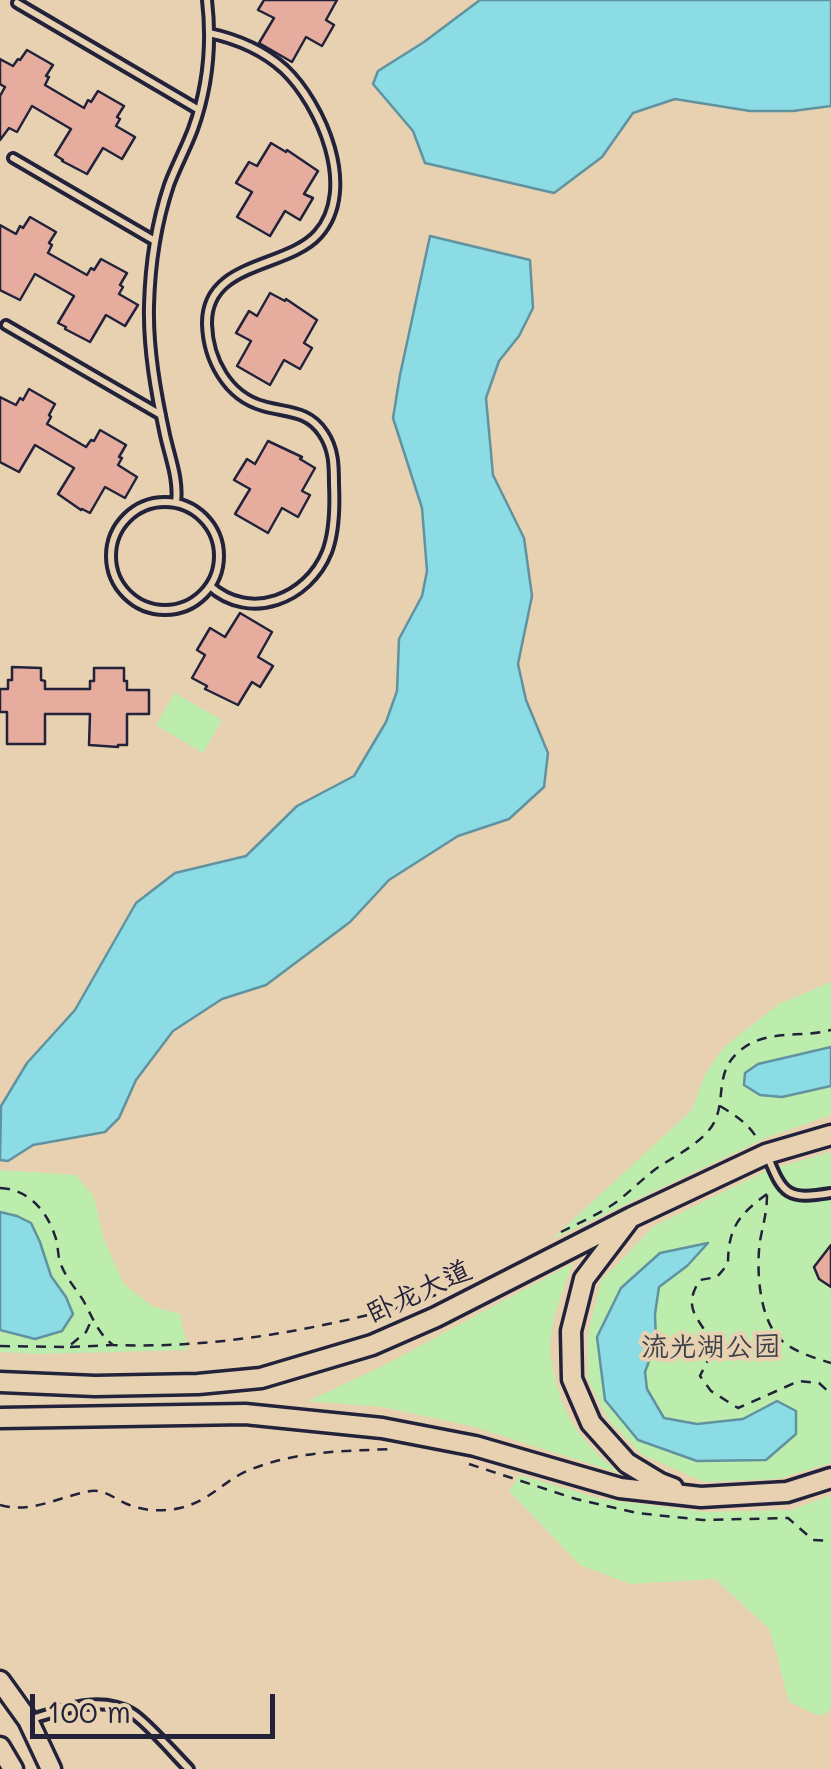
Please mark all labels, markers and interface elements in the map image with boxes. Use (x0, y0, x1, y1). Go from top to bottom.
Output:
street label: 卧龙大道 (361, 1253, 477, 1331)
park label: 流光湖公园 (641, 1330, 781, 1364)
scale bar (35, 1674, 280, 1736)
text: 100 m (47, 1691, 131, 1731)

